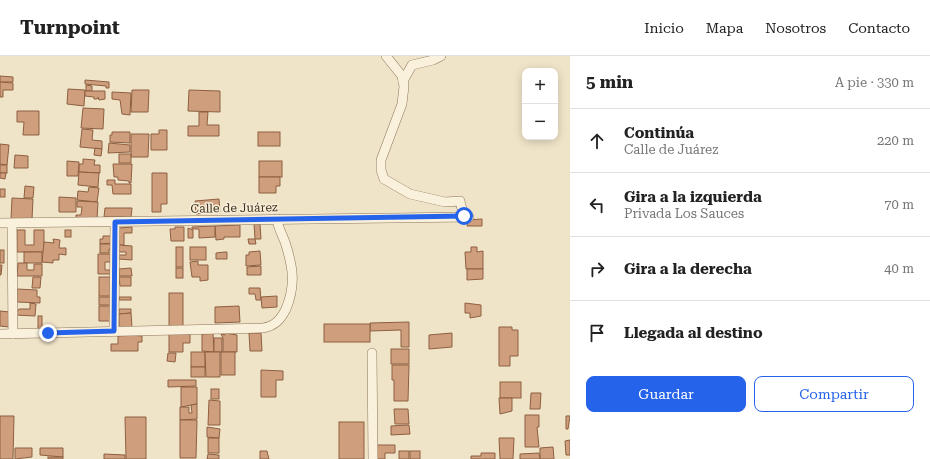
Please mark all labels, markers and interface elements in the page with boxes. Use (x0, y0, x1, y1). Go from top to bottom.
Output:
text: Turnpoint (20, 16, 120, 39)
text: Inicio (644, 20, 684, 36)
text: Mapa (706, 20, 743, 36)
text: Nosotros (765, 20, 826, 36)
text: Contacto (848, 20, 910, 36)
map controls (522, 68, 558, 140)
button: + (522, 68, 558, 104)
text: 5 min (586, 72, 633, 92)
text: A pie · 330 m (835, 75, 914, 90)
button: − (522, 104, 558, 140)
text: Continúa (624, 124, 694, 142)
icon: ahead (586, 130, 608, 152)
text: 220 m (877, 133, 914, 148)
text: Calle de Juárez (624, 142, 718, 157)
text: Gira a la izquierda (624, 188, 762, 206)
icon: left (586, 194, 608, 216)
text: 70 m (884, 197, 914, 212)
street label: Calle de Juárez (190, 200, 278, 216)
text: Privada Los Sauces (624, 206, 744, 221)
route start (455, 207, 473, 225)
icon: right (586, 258, 608, 280)
text: Gira a la derecha (624, 260, 752, 278)
text: 40 m (884, 261, 914, 276)
icon: arrive (586, 322, 608, 344)
route end (39, 324, 57, 342)
text: Llegada al destino (624, 324, 763, 342)
button: Guardar (586, 376, 746, 412)
button: Compartir (754, 376, 914, 412)

